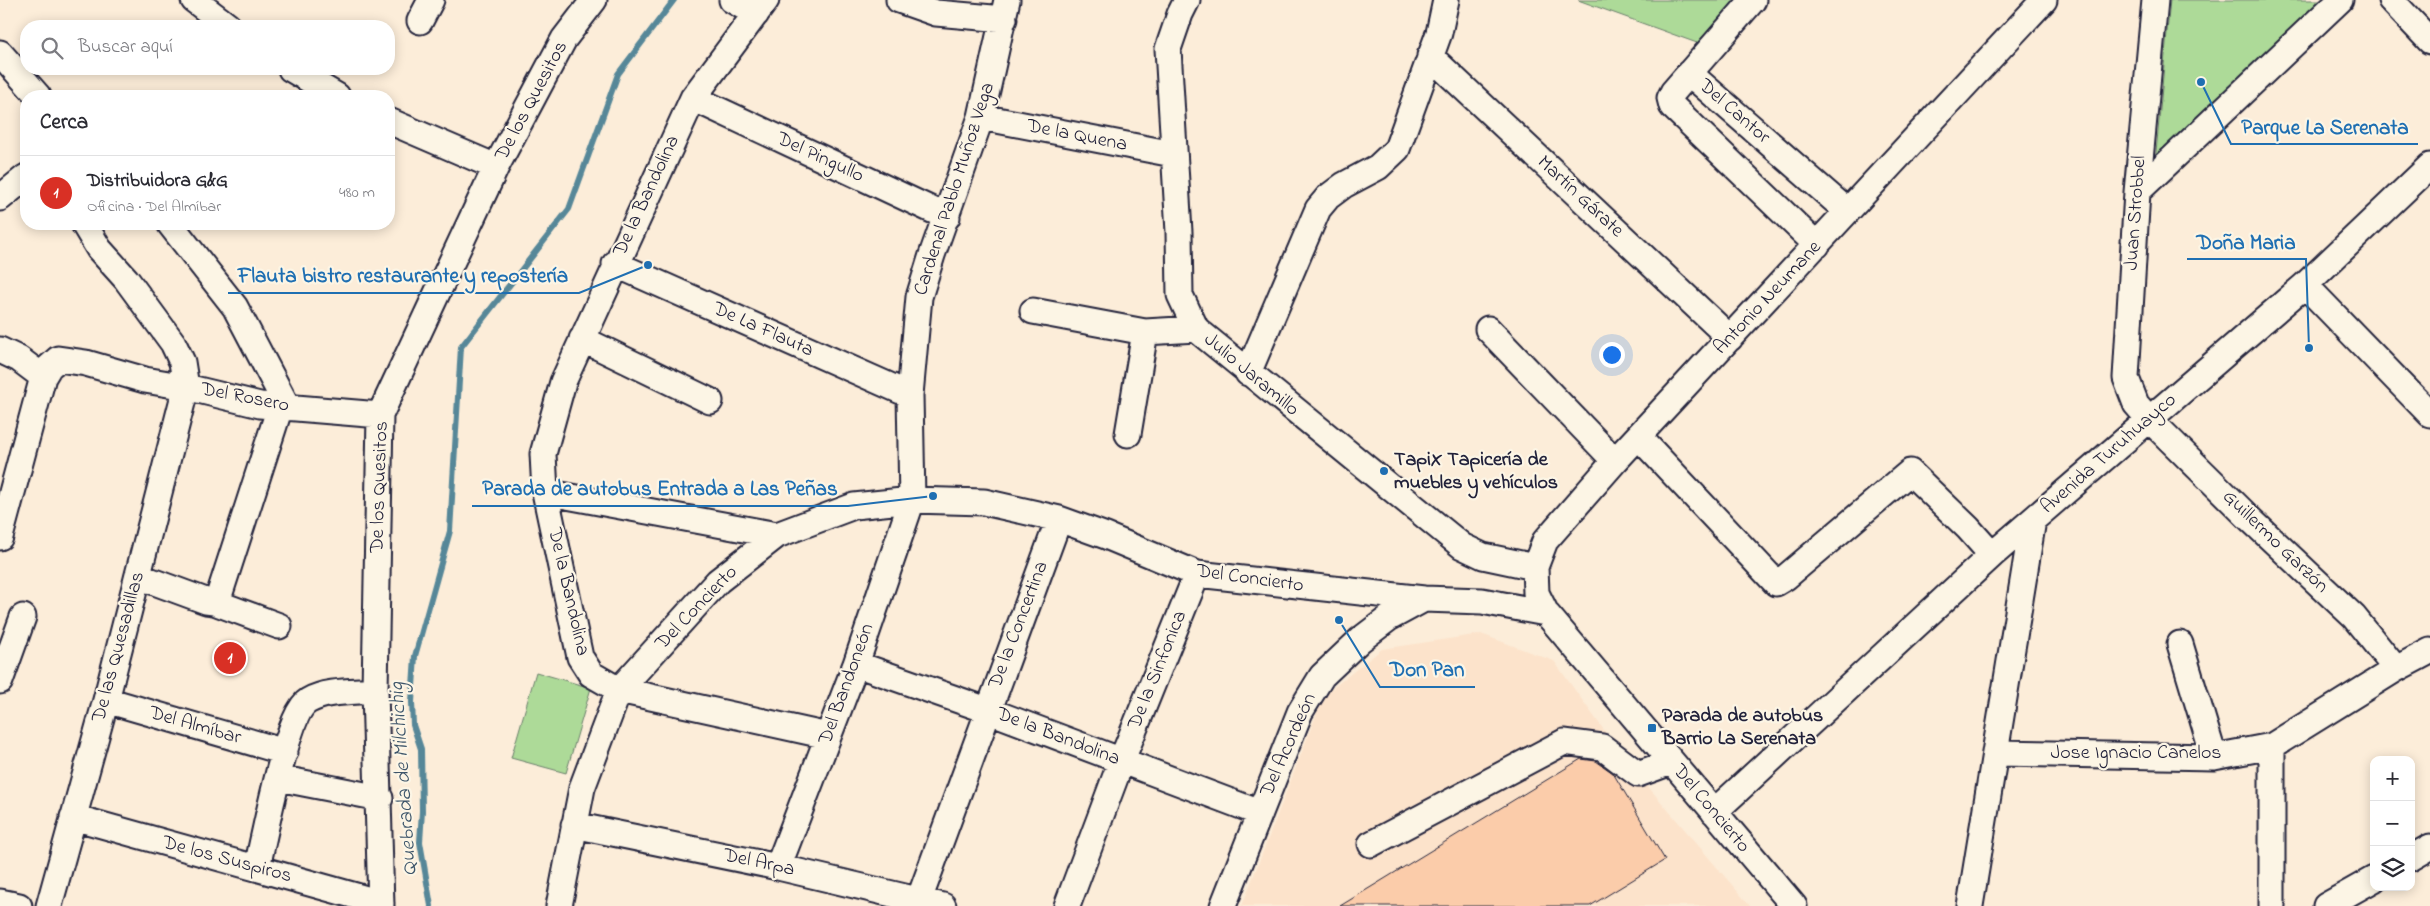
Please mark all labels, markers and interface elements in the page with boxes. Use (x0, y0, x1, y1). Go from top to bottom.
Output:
search box (20, 20, 395, 75)
icon: search (38, 34, 66, 62)
text: Buscar aquí (78, 34, 173, 61)
street label: De los Quesitos (488, 36, 576, 167)
street label: Del Cantor (1691, 72, 1777, 152)
street label: Cardenal Pablo Muñoz Vega (907, 79, 1004, 300)
text: Cerca (40, 108, 88, 138)
callout: Parque La Serenata (2231, 108, 2418, 144)
street label: De la Quena (1023, 112, 1130, 160)
text: Parque La Serenata (2241, 114, 2409, 144)
street label: Del Pingullo (770, 125, 868, 192)
street label: De la Bandolina (606, 131, 688, 262)
street label: Martín Gárate (1530, 149, 1630, 245)
street label: Juan Strobbel (2118, 155, 2154, 271)
text: Distribuidora G&G (87, 168, 228, 195)
text: 1 (53, 181, 59, 205)
text: 480 m (339, 181, 375, 205)
text: Oficina · Del Almíbar (87, 195, 221, 219)
callout: Doña Maria (2187, 223, 2306, 259)
text: Doña Maria (2196, 229, 2296, 259)
street label: Antonio Neumane (1707, 234, 1829, 362)
callout: Flauta bistro restaurante y repostería (228, 257, 579, 293)
text: Flauta bistro restaurante y repostería (237, 262, 568, 294)
street label: De La Flauta (707, 294, 818, 365)
street label: Julio Jaramillo (1197, 326, 1305, 424)
your location (1599, 342, 1625, 368)
street label: Del Rosero (197, 375, 292, 421)
street label: Avenida Turuhuayco (2035, 387, 2183, 521)
street label: De los Quesitos (363, 421, 397, 554)
place label: TapiX Tapicería de muebles y vehículos (1394, 446, 1558, 499)
marker: TapiX Tapicería de muebles y vehículos (1378, 465, 1390, 477)
callout: Parada de autobus Entrada a Las Peñas (472, 470, 848, 506)
text: Parada de autobus Entrada a Las Peñas (482, 475, 838, 505)
street label: Guillermo Garzón (2215, 483, 2335, 601)
street label: De la Bandolina (539, 524, 597, 659)
street label: De la Concertina (981, 557, 1057, 694)
street label: Del Concierto (1194, 557, 1305, 601)
street label: Del Concierto (648, 559, 745, 658)
street label: De las Quesadillas (85, 569, 153, 726)
street label: De la Sinfonica (1121, 606, 1195, 735)
street label: Del Bandoneón (811, 619, 882, 749)
pin: 1 (214, 639, 246, 677)
callout: Don Pan (1380, 651, 1475, 687)
text: Don Pan (1389, 656, 1464, 686)
water label: Quebrada de Milchichig (382, 680, 427, 877)
street label: Del Acordeón (1253, 689, 1325, 802)
street label: Del Almíbar (145, 699, 245, 753)
street label: De la Bandolina (991, 700, 1124, 774)
place label: Parada de autobus Barrio La Serenata (1661, 702, 1823, 754)
marker: Parada de autobus Barrio La Serenata (1646, 722, 1658, 734)
street label: Jose Ignacio Canelos (2050, 739, 2222, 769)
map controls (2370, 756, 2415, 891)
button: + (2370, 756, 2415, 801)
street label: Del Concierto (1665, 758, 1757, 860)
button: − (2370, 801, 2415, 846)
street label: De los Suspiros (158, 828, 295, 891)
street label: Del Arpa (720, 841, 797, 885)
button: layers (2370, 846, 2415, 891)

